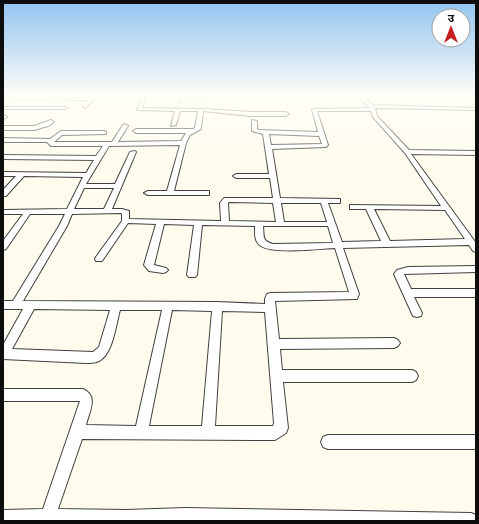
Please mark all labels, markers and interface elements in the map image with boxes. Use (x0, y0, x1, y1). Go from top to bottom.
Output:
north arrow (431, 8, 471, 48)
text: उ (448, 11, 455, 25)

